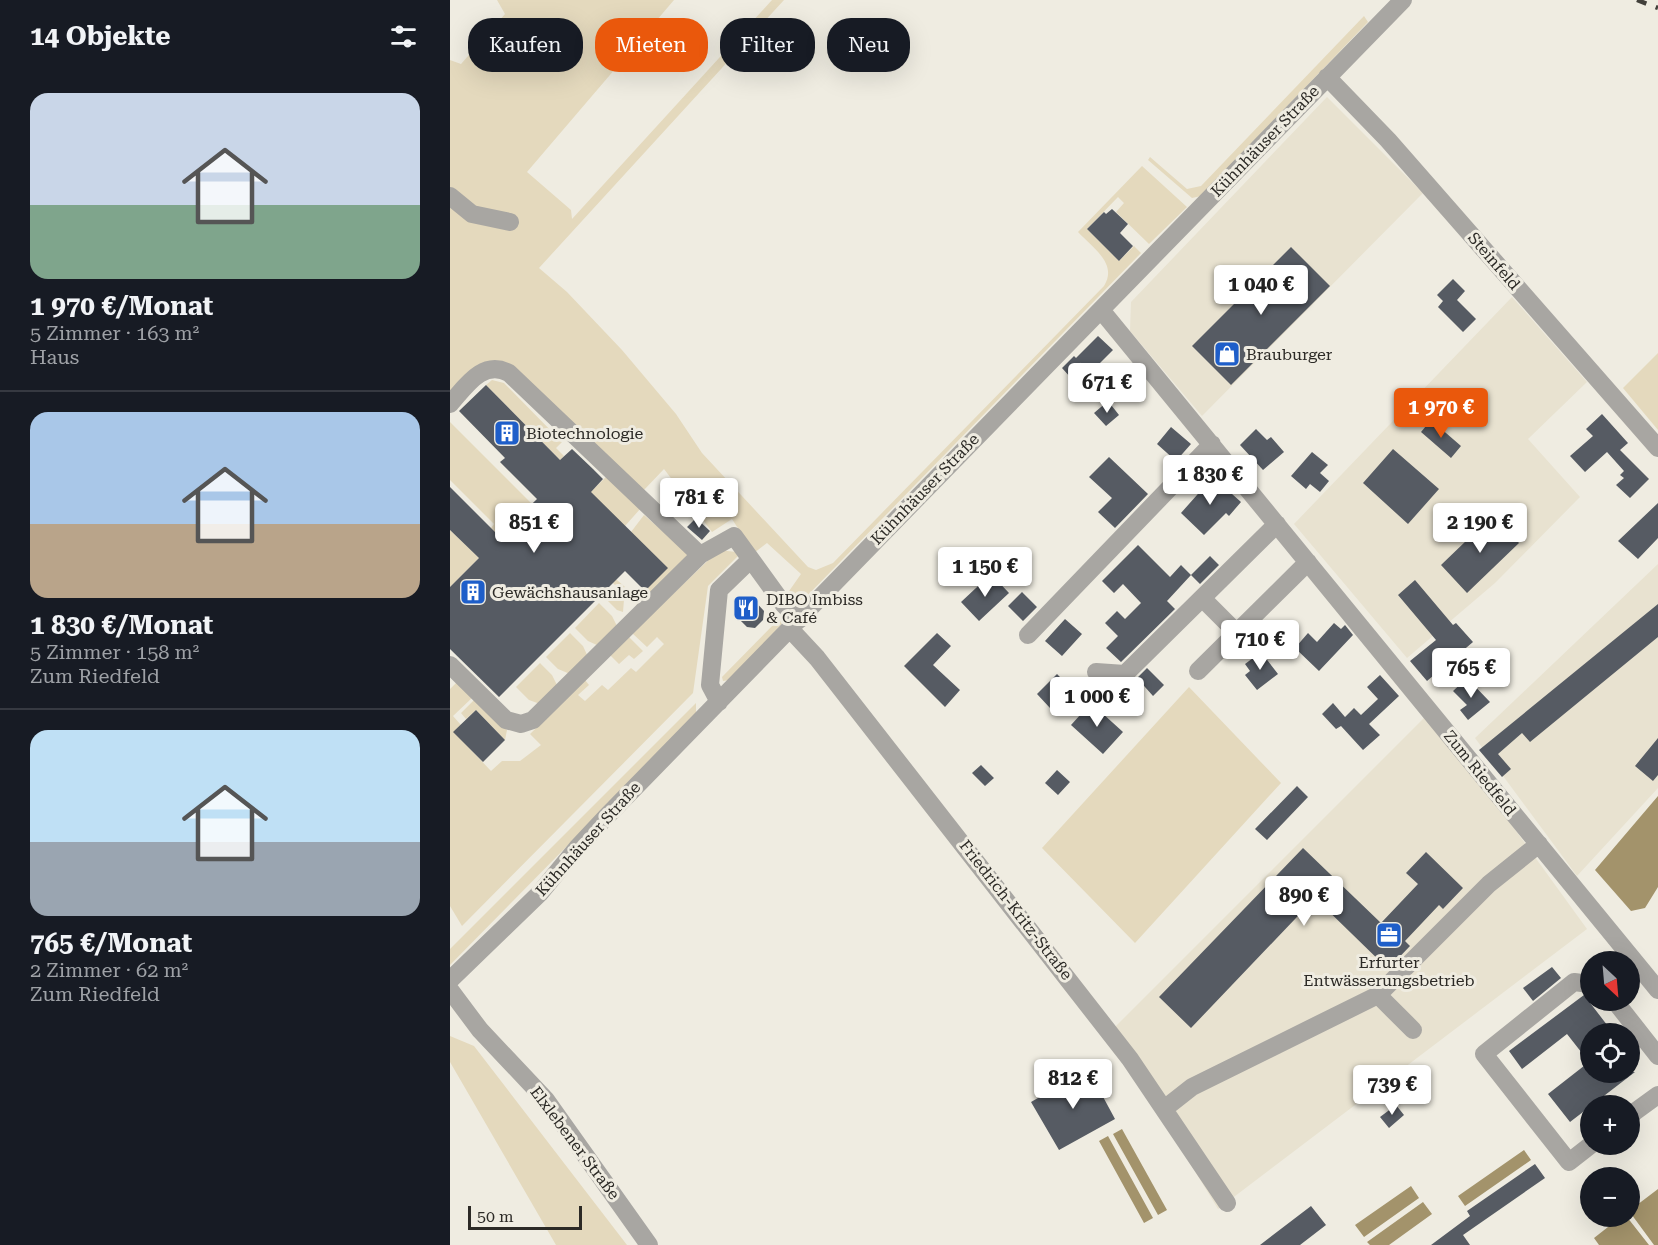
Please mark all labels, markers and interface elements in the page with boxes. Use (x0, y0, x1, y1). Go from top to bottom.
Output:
chip: Kaufen (468, 18, 583, 72)
chip: Mieten (595, 18, 708, 72)
chip: Filter (720, 18, 815, 72)
chip: Neu (827, 18, 910, 72)
icon: filters (387, 20, 420, 53)
text: 14 Objekte (30, 21, 171, 51)
street label: Kühnhäuser Straße (1207, 81, 1323, 201)
icon: home (171, 132, 279, 240)
street label: Steinfeld (1464, 228, 1524, 294)
pin: 1 040 € (1206, 265, 1316, 316)
text: 1 040 € (1228, 272, 1294, 296)
text: 1 970 €/Monat (30, 291, 213, 321)
text: 5 Zimmer · 163 m² (30, 321, 199, 345)
shop icon: Brauburger (1212, 339, 1242, 369)
text: Haus (30, 345, 79, 369)
place label: Brauburger (1246, 345, 1333, 364)
pin: 671 € (1065, 363, 1149, 414)
text: 671 € (1082, 370, 1132, 394)
pin: 1 970 € (1386, 388, 1496, 439)
text: 1 970 € (1408, 395, 1474, 419)
building icon: Biotechnologie (492, 418, 522, 448)
place label: Biotechnologie (526, 424, 644, 443)
street label: Kühnhäuser Straße (867, 429, 983, 549)
icon: home (171, 451, 279, 559)
pin: 1 830 € (1155, 455, 1265, 506)
text: 1 830 € (1177, 462, 1243, 486)
pin: 781 € (657, 478, 741, 529)
text: 781 € (674, 485, 724, 509)
pin: 851 € (492, 503, 576, 554)
pin: 2 190 € (1425, 503, 1535, 554)
text: 851 € (509, 510, 559, 534)
text: 2 190 € (1447, 510, 1513, 534)
pin: 1 150 € (930, 547, 1040, 598)
text: 1 150 € (952, 554, 1018, 578)
building icon: Gewächshausanlage (458, 577, 488, 607)
place label: Gewächshausanlage (492, 583, 648, 602)
place label: DIBO Imbiss & Café (766, 590, 863, 627)
restaurant icon: DIBO Imbiss & Café (731, 593, 761, 623)
text: 1 830 €/Monat (30, 610, 213, 640)
pin: 710 € (1218, 620, 1302, 671)
text: 710 € (1235, 627, 1285, 651)
text: 5 Zimmer · 158 m² (30, 640, 199, 664)
pin: 765 € (1429, 648, 1513, 699)
text: 765 € (1446, 655, 1496, 679)
text: Zum Riedfeld (30, 664, 160, 688)
pin: 1 000 € (1042, 677, 1152, 728)
text: 1 000 € (1064, 684, 1130, 708)
street label: Zum Riedfeld (1440, 727, 1520, 819)
icon: home (171, 769, 279, 877)
street label: Kühnhäuser Straße (532, 778, 644, 900)
street label: Friedrich-Kritz-Straße (956, 836, 1077, 984)
pin: 890 € (1262, 876, 1346, 927)
text: 890 € (1279, 883, 1329, 907)
office icon: Erfurter Entwässerungsbetrieb (1374, 920, 1404, 950)
text: 765 €/Monat (30, 928, 192, 958)
north arrow (1580, 951, 1640, 1011)
map controls (1580, 951, 1640, 1227)
place label: Erfurter Entwässerungsbetrieb (1303, 953, 1475, 990)
text: 2 Zimmer · 62 m² (30, 958, 188, 982)
text: Zum Riedfeld (30, 982, 160, 1006)
button: locate (1580, 1023, 1640, 1083)
pin: 812 € (1031, 1059, 1115, 1110)
pin: 739 € (1350, 1065, 1434, 1116)
text: 812 € (1048, 1066, 1098, 1090)
text: 739 € (1367, 1072, 1417, 1096)
street label: Elxlebener Straße (526, 1083, 624, 1203)
button: + (1580, 1095, 1640, 1155)
button: − (1580, 1167, 1640, 1227)
scale bar (468, 1203, 582, 1230)
text: 50 m (477, 1207, 514, 1226)

